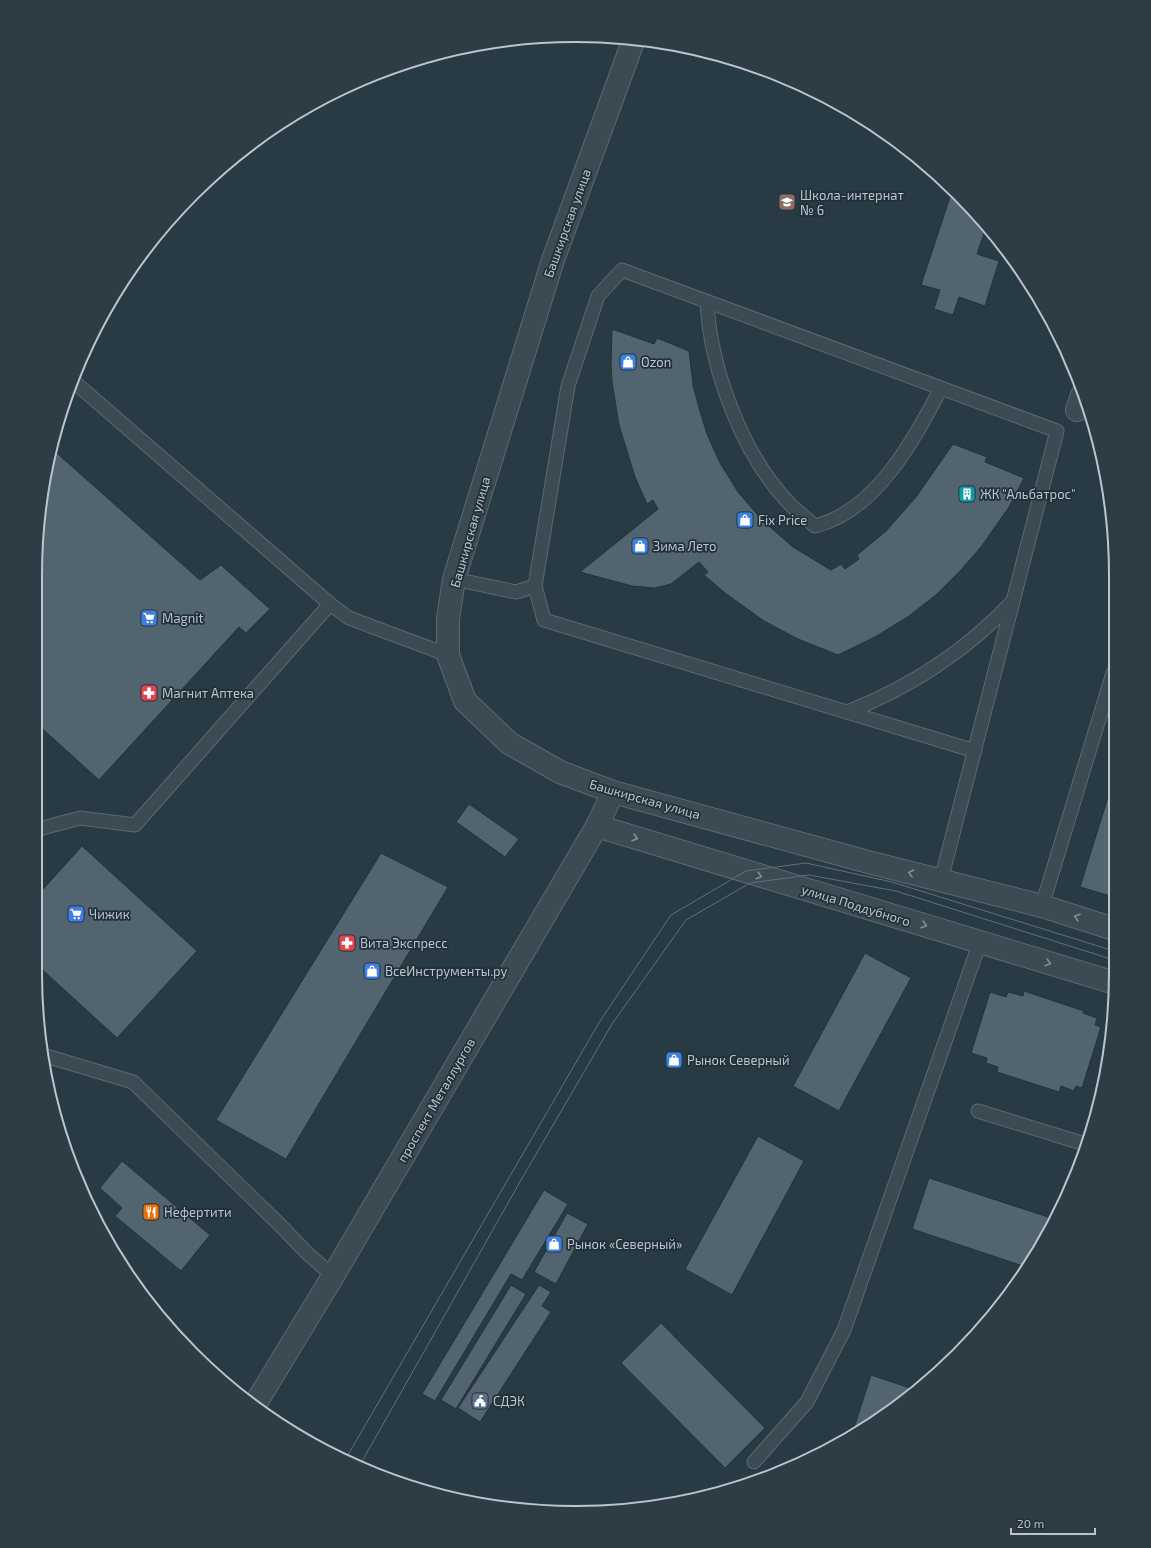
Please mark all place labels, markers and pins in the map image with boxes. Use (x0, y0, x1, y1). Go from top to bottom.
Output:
place label: Школа-интернат № 6 (800, 187, 904, 218)
school or university icon: Школа-интернат № 6 (777, 192, 797, 212)
shop icon: Ozon (618, 352, 638, 372)
place label: Ozon (641, 354, 671, 370)
building icon: ЖК "Альбатрос" (957, 484, 977, 504)
place label: ЖК "Альбатрос" (980, 486, 1076, 502)
shop icon: Fix Price (735, 510, 755, 530)
place label: Fix Price (758, 512, 807, 528)
shop icon: Зима Лето (630, 536, 650, 556)
place label: Зима Лето (653, 538, 717, 554)
supermarket icon: Magnit (139, 608, 159, 628)
place label: Magnit (162, 610, 204, 626)
pharmacy icon: Магнит Аптека (139, 683, 159, 703)
place label: Магнит Аптека (162, 685, 254, 701)
supermarket icon: Чижик (66, 904, 86, 924)
place label: Чижик (89, 906, 130, 922)
pharmacy icon: Вита Экспресс (337, 933, 357, 953)
place label: Вита Экспресс (360, 935, 448, 951)
shop icon: ВсеИнструменты.ру (362, 961, 382, 981)
place label: ВсеИнструменты.ру (385, 963, 508, 979)
shop icon: Рынок Северный (664, 1050, 684, 1070)
place label: Рынок Северный (687, 1052, 790, 1068)
restaurant icon: Нефертити (141, 1202, 161, 1222)
place label: Нефертити (164, 1204, 232, 1220)
shop icon: Рынок «Северный» (544, 1234, 564, 1254)
place label: Рынок «Северный» (567, 1236, 682, 1252)
public building icon: СДЭК (470, 1391, 490, 1411)
place label: СДЭК (493, 1393, 525, 1409)

